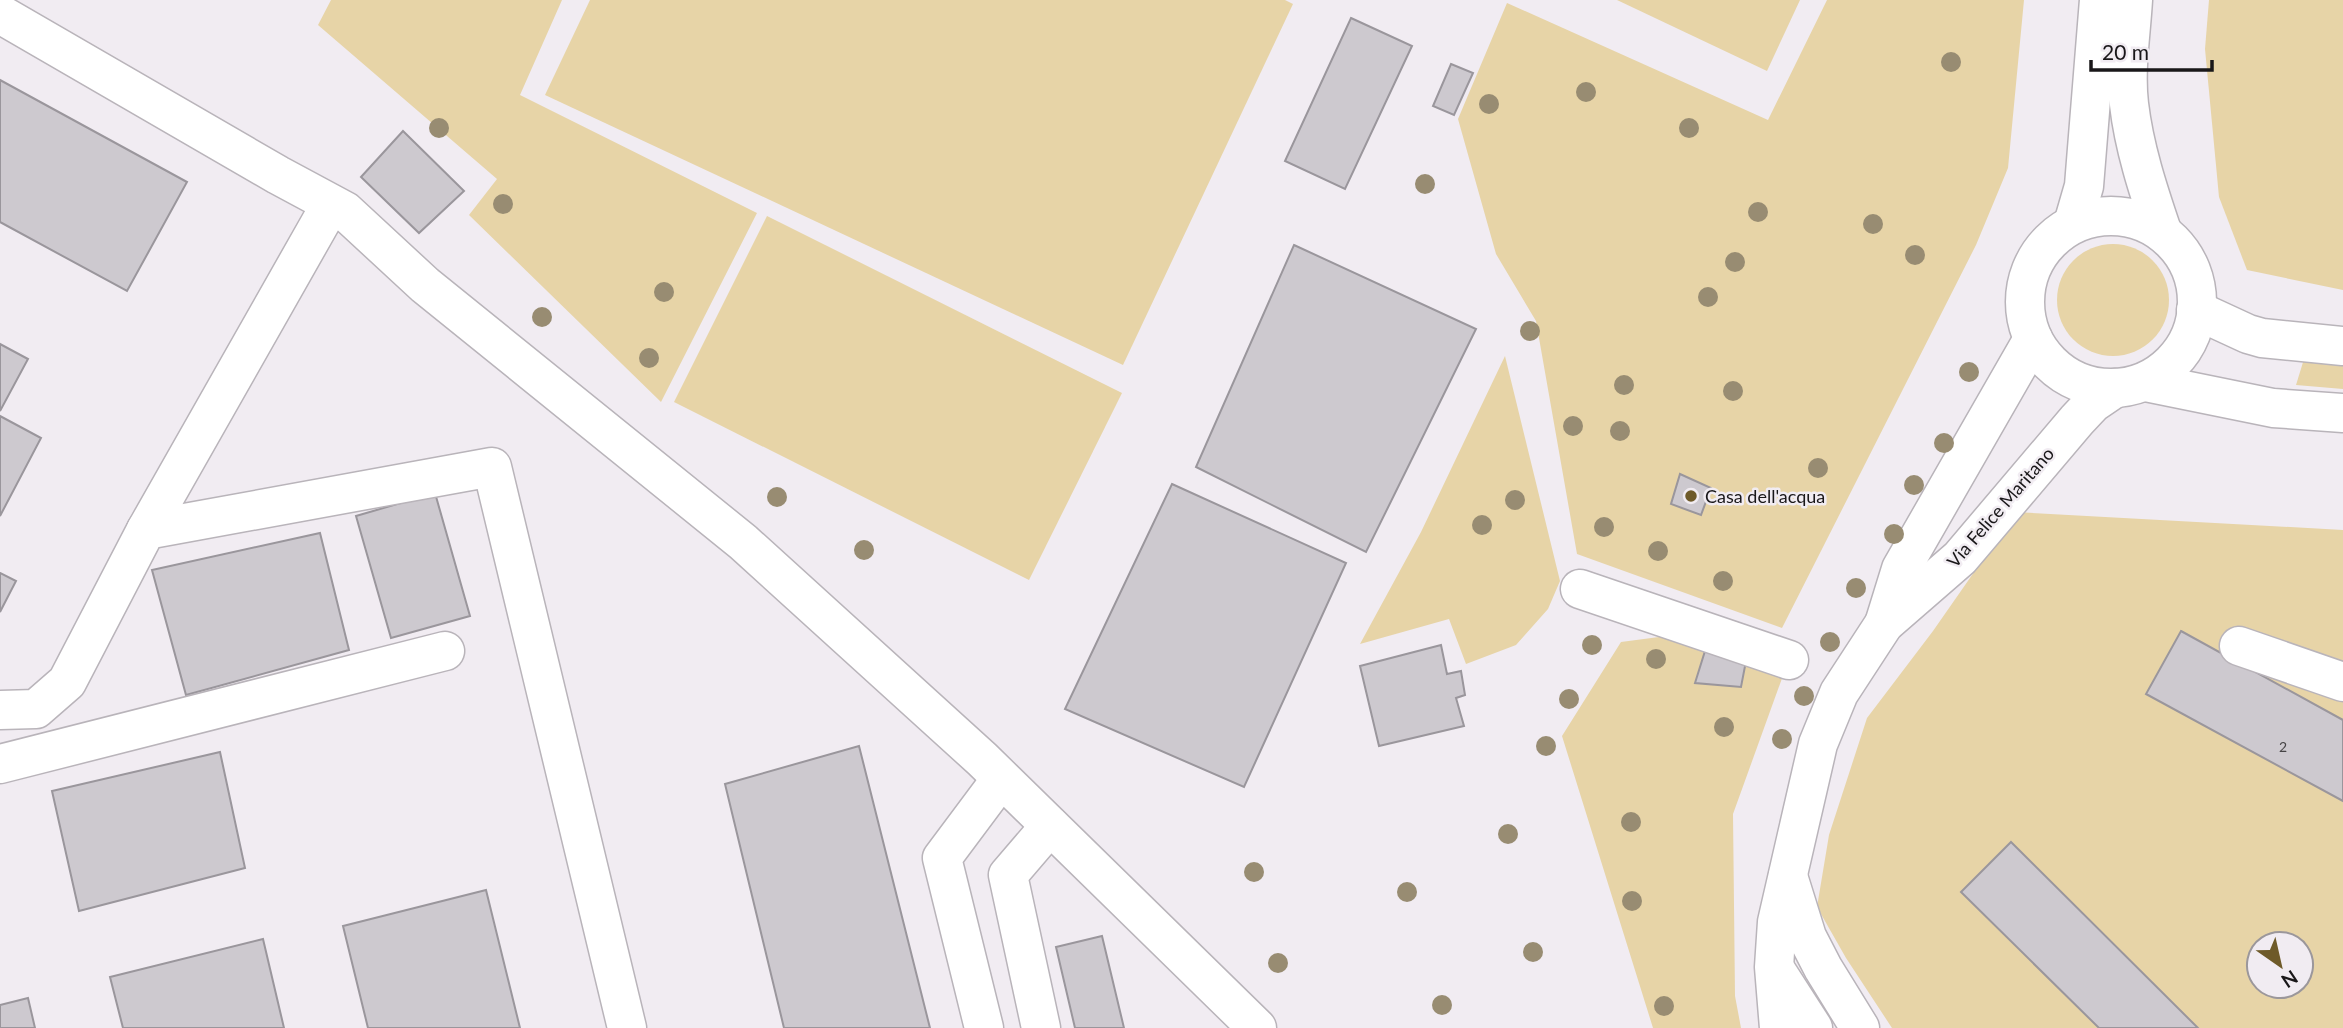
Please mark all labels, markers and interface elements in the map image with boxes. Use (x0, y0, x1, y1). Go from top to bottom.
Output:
scale bar (2091, 28, 2212, 72)
text: 20 m (2102, 39, 2149, 64)
street label: Via Felice Maritano (1942, 442, 2058, 572)
place label: Casa dell'acqua (1705, 485, 1825, 507)
marker: Casa dell'acqua (1683, 488, 1699, 504)
house number: 2 (2279, 738, 2287, 755)
north arrow (2245, 930, 2315, 1000)
text: N (2277, 966, 2302, 993)

